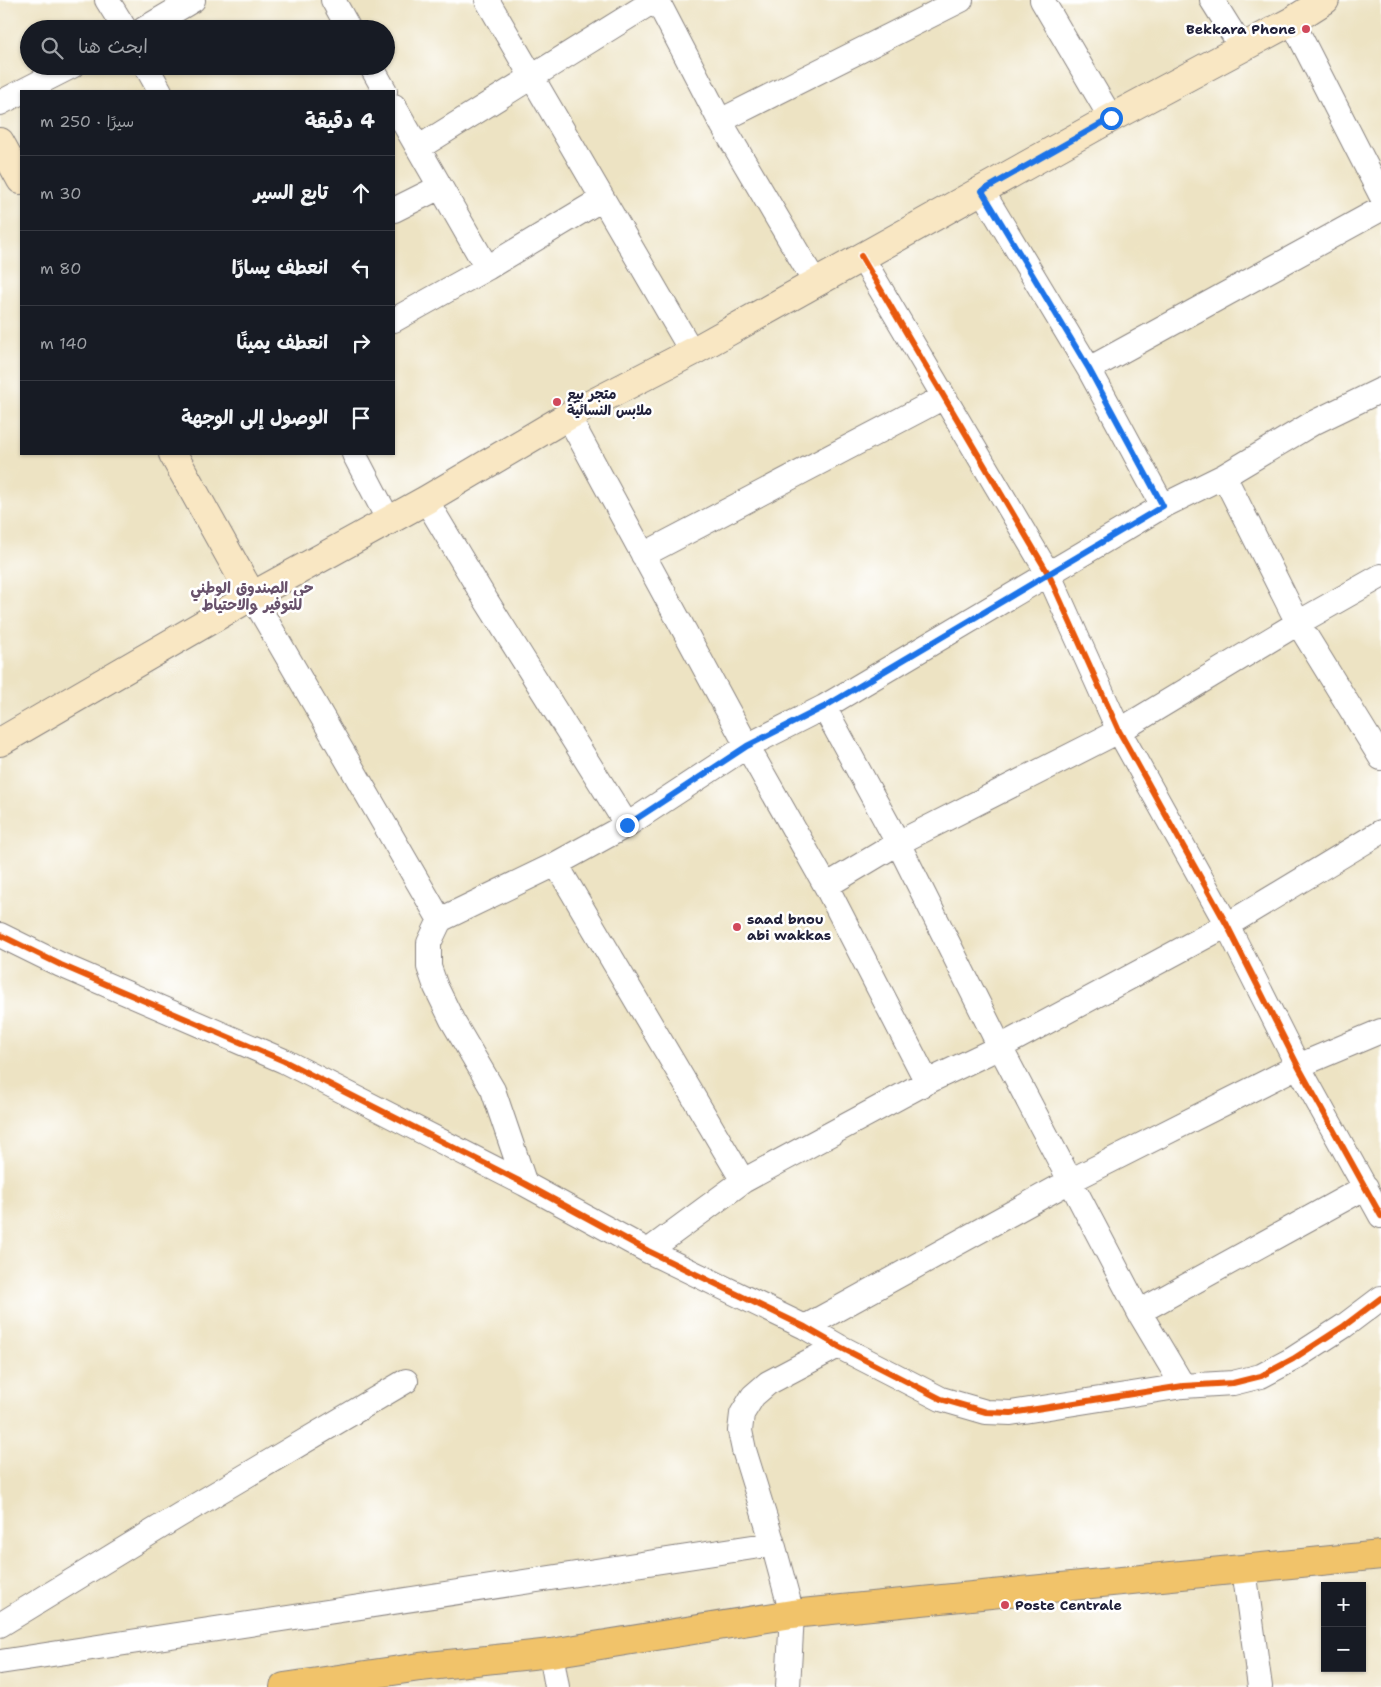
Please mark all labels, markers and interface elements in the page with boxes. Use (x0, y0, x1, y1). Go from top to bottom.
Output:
search box (20, 20, 395, 75)
place label: Bekkara Phone (1186, 20, 1296, 38)
marker: Bekkara Phone (1300, 23, 1312, 35)
icon: search (38, 34, 66, 62)
text: ابحث هنا (78, 34, 148, 59)
text: 4 دقيقة (305, 107, 375, 135)
route start (1100, 107, 1123, 130)
text: سيرًا · 250 m (40, 111, 134, 132)
icon: ahead (347, 179, 375, 207)
text: تابع السير (254, 180, 328, 205)
text: 30 m (40, 183, 81, 204)
icon: left (347, 254, 375, 282)
text: انعطف يسارًا (232, 255, 328, 280)
text: 80 m (40, 258, 81, 279)
icon: right (347, 329, 375, 357)
text: انعطف يمينًا (237, 330, 328, 355)
text: 140 m (40, 333, 88, 354)
place label: متجر بيع ملابس النسائية (567, 385, 652, 419)
marker: متجر بيع ملابس النسائية (551, 396, 563, 408)
icon: arrive (347, 404, 375, 432)
text: الوصول إلى الوجهة (181, 405, 328, 430)
district label: حي الصندوق الوطني للتوفير والاحتياط (190, 578, 314, 615)
route end (616, 814, 639, 837)
place label: saad bnou abi wakkas (747, 910, 831, 944)
marker: saad bnou abi wakkas (731, 921, 743, 933)
map controls (1321, 1582, 1366, 1672)
button: + (1321, 1582, 1366, 1627)
place label: Poste Centrale (1015, 1596, 1122, 1614)
marker: Poste Centrale (999, 1599, 1011, 1611)
button: − (1321, 1627, 1366, 1672)

